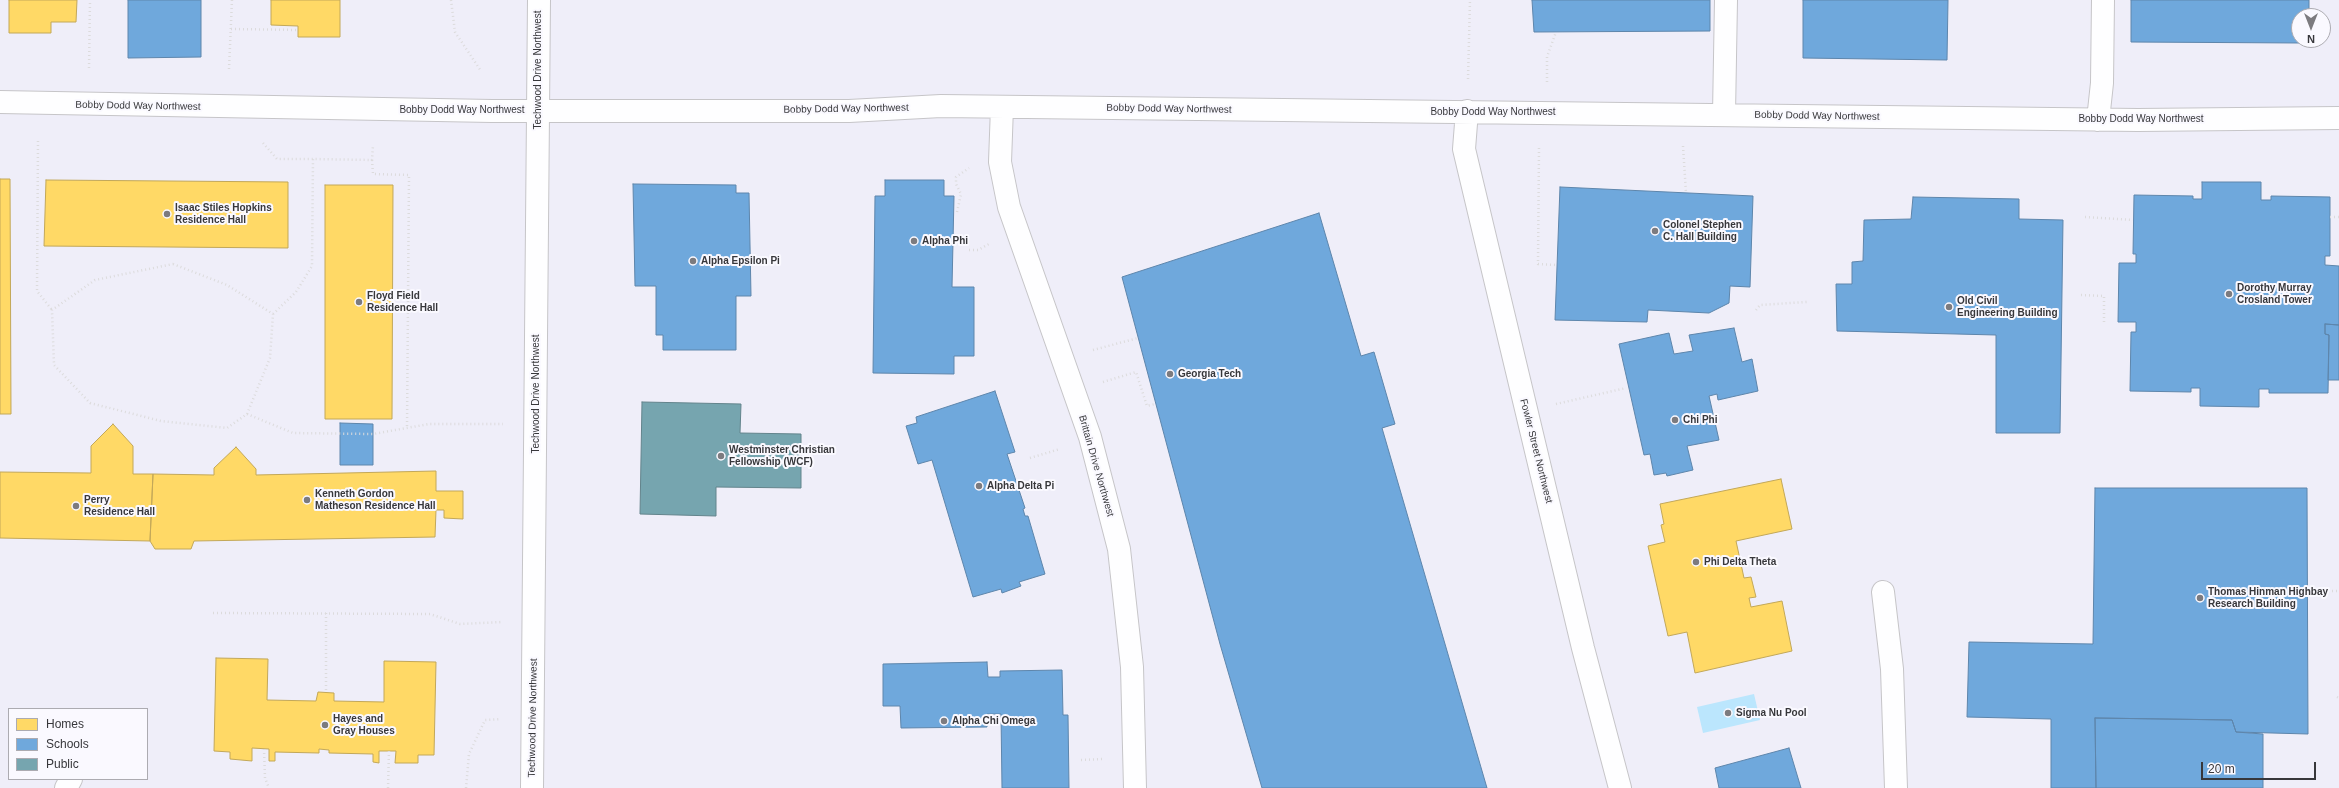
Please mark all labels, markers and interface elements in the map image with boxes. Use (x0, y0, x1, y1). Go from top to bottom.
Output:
north arrow (2291, 8, 2331, 48)
street label: Techwood Drive Northwest (532, 11, 544, 129)
text: N (2307, 33, 2315, 45)
street label: Bobby Dodd Way Northwest (75, 99, 201, 113)
street label: Bobby Dodd Way Northwest (783, 102, 909, 116)
street label: Bobby Dodd Way Northwest (1106, 102, 1232, 116)
street label: Bobby Dodd Way Northwest (399, 104, 525, 116)
street label: Bobby Dodd Way Northwest (1430, 106, 1556, 118)
street label: Bobby Dodd Way Northwest (1754, 109, 1880, 123)
street label: Bobby Dodd Way Northwest (2078, 113, 2204, 125)
place label: Isaac Stiles Hopkins Residence Hall (175, 202, 272, 226)
marker: Isaac Stiles Hopkins Residence Hall (162, 209, 172, 219)
place label: Colonel Stephen C. Hall Building (1663, 219, 1742, 242)
marker: Colonel Stephen C. Hall Building (1650, 226, 1660, 236)
place label: Alpha Phi (922, 235, 968, 247)
marker: Alpha Phi (909, 236, 919, 246)
place label: Alpha Epsilon Pi (701, 255, 780, 267)
marker: Alpha Epsilon Pi (688, 256, 698, 266)
place label: Dorothy Murray Crosland Tower (2237, 282, 2312, 306)
marker: Dorothy Murray Crosland Tower (2224, 289, 2234, 299)
place label: Floyd Field Residence Hall (367, 290, 438, 314)
place label: Old Civil Engineering Building (1957, 295, 2058, 318)
marker: Floyd Field Residence Hall (354, 297, 364, 307)
marker: Old Civil Engineering Building (1944, 302, 1954, 312)
street label: Techwood Drive Northwest (530, 335, 542, 453)
place label: Georgia Tech (1178, 368, 1241, 380)
marker: Georgia Tech (1165, 369, 1175, 379)
street label: Fowler Street Northwest (1517, 398, 1555, 504)
street label: Brittain Drive Northwest (1076, 414, 1116, 518)
place label: Chi Phi (1683, 414, 1717, 426)
marker: Chi Phi (1670, 415, 1680, 425)
place label: Westminster Christian Fellowship (WCF) (729, 444, 835, 468)
marker: Westminster Christian Fellowship (WCF) (716, 451, 726, 461)
place label: Alpha Delta Pi (987, 480, 1054, 492)
marker: Alpha Delta Pi (974, 481, 984, 491)
place label: Kenneth Gordon Matheson Residence Hall (315, 488, 436, 512)
place label: Perry Residence Hall (84, 494, 155, 518)
marker: Kenneth Gordon Matheson Residence Hall (302, 495, 312, 505)
marker: Perry Residence Hall (71, 501, 81, 511)
place label: Phi Delta Theta (1704, 556, 1776, 568)
marker: Phi Delta Theta (1691, 557, 1701, 567)
place label: Thomas Hinman Highbay Research Building (2208, 586, 2328, 610)
marker: Thomas Hinman Highbay Research Building (2195, 593, 2205, 603)
street label: Techwood Drive Northwest (526, 658, 540, 778)
place label: Sigma Nu Pool (1736, 707, 1807, 719)
legend (8, 708, 148, 780)
marker: Sigma Nu Pool (1723, 708, 1733, 718)
place label: Hayes and Gray Houses (333, 713, 395, 736)
place label: Alpha Chi Omega (952, 715, 1035, 727)
marker: Alpha Chi Omega (939, 716, 949, 726)
text: Homes (46, 717, 84, 731)
marker: Hayes and Gray Houses (320, 720, 330, 730)
text: Schools (46, 737, 89, 751)
scale bar (2203, 754, 2318, 780)
text: Public (46, 757, 79, 771)
text: 20 m (2208, 762, 2235, 776)

